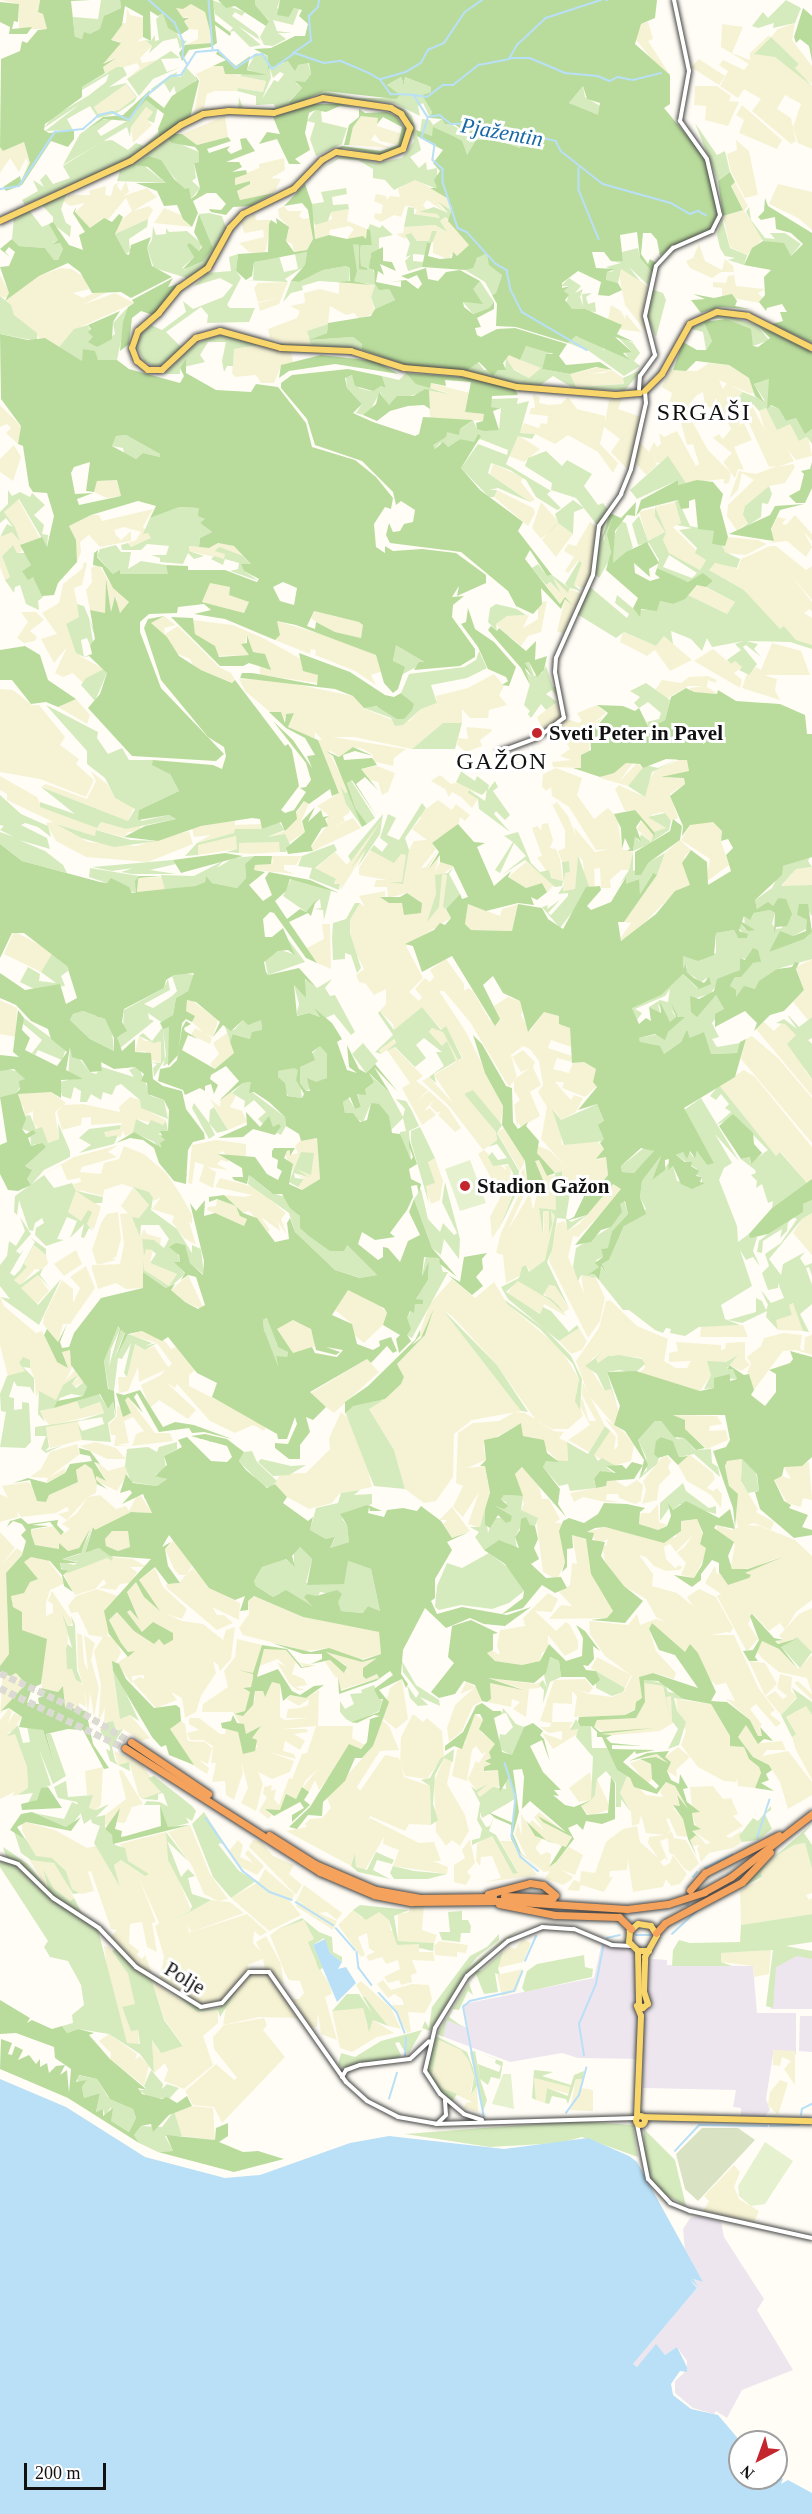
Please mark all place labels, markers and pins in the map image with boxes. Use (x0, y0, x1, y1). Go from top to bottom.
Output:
place label: Sveti Peter in Pavel (549, 720, 723, 746)
marker: Sveti Peter in Pavel (530, 726, 544, 740)
place label: Stadion Gažon (477, 1173, 609, 1199)
marker: Stadion Gažon (458, 1179, 472, 1193)

